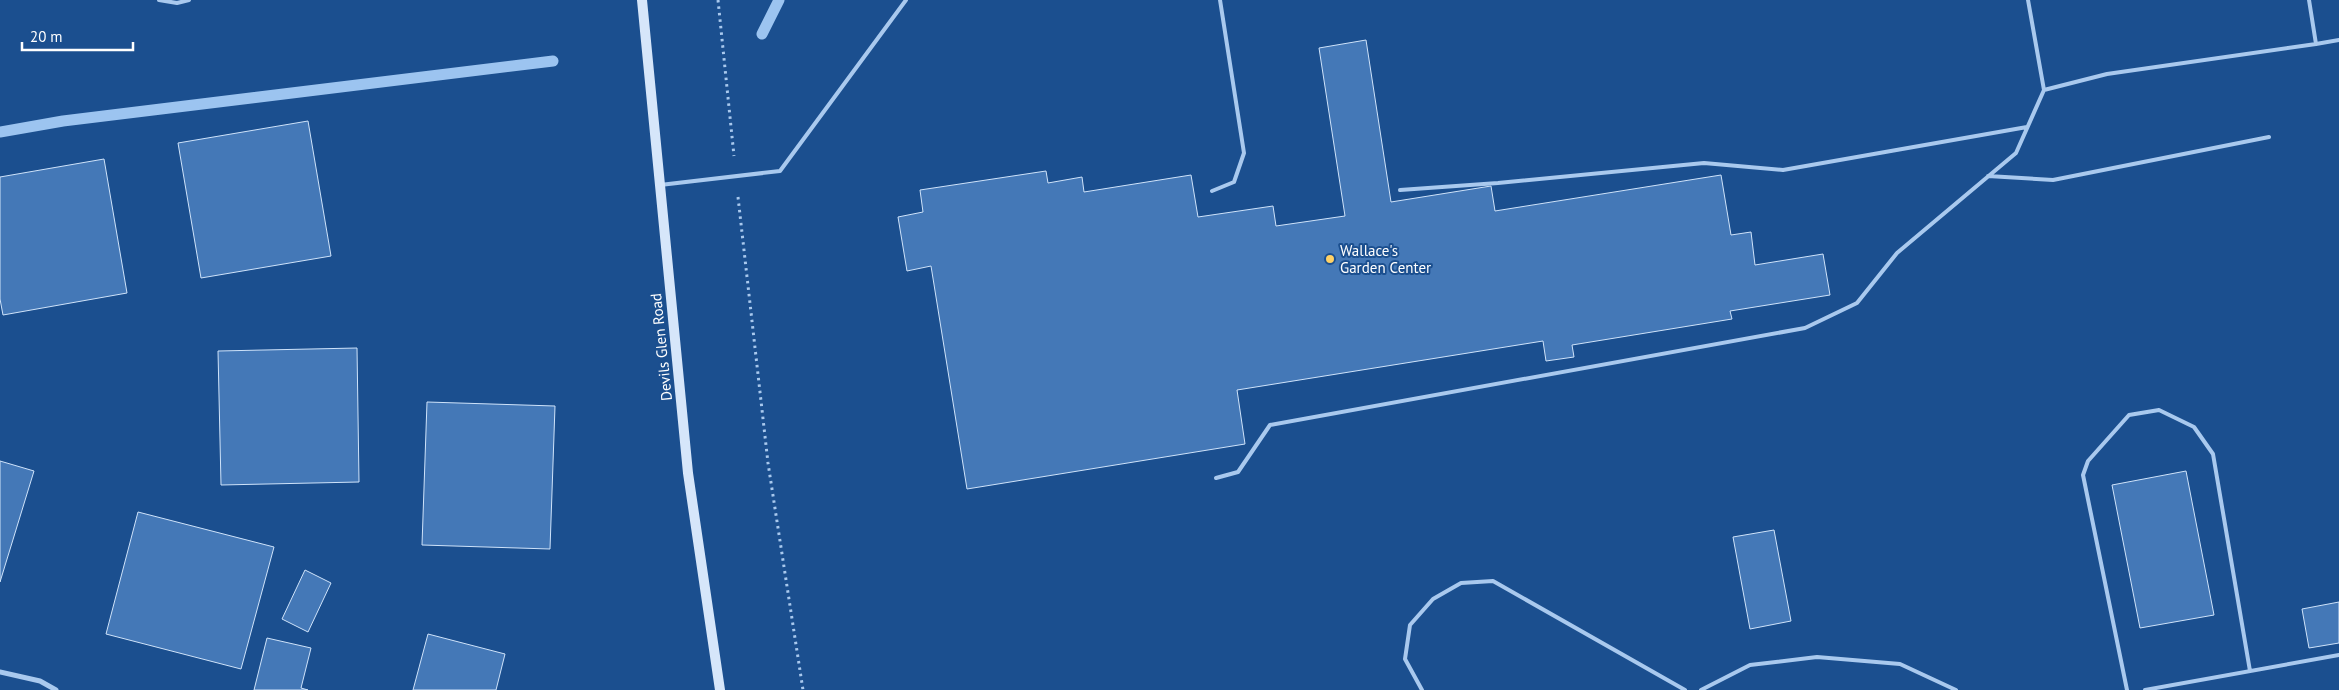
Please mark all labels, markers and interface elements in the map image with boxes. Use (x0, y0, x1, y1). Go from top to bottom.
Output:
scale bar (22, 20, 134, 52)
text: 20 m (30, 27, 63, 46)
place label: Wallace's Garden Center (1340, 241, 1431, 277)
marker: Wallace's Garden Center (1324, 253, 1336, 265)
street label: Devils Glen Road (646, 292, 676, 402)

